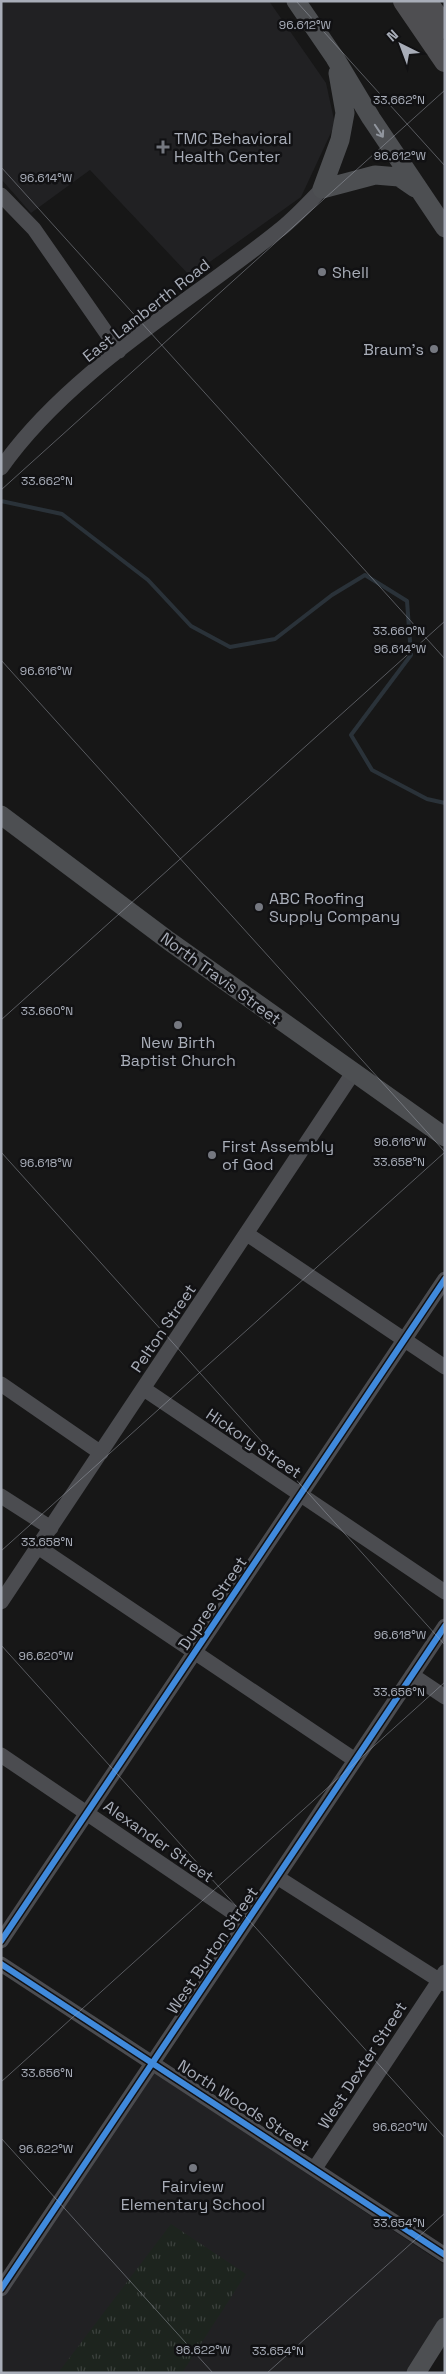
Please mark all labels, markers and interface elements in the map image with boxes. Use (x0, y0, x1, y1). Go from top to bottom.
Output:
text: 96.612°W (279, 17, 332, 33)
north arrow (376, 20, 426, 70)
text: N (383, 26, 402, 45)
text: 33.662°N (373, 92, 425, 108)
one-way arrow (374, 124, 384, 138)
place label: TMC Behavioral Health Center (174, 128, 292, 167)
marker: TMC Behavioral Health Center (156, 140, 170, 154)
text: 96.612°W (374, 148, 427, 164)
text: 96.614°W (20, 170, 73, 186)
street label: East Lamberth Road (78, 254, 214, 367)
place label: Shell (332, 262, 369, 283)
marker: Shell (316, 266, 328, 278)
place label: Braum's (363, 339, 424, 360)
marker: Braum's (428, 343, 440, 355)
text: 33.662°N (21, 473, 73, 489)
text: 33.660°N (373, 623, 425, 639)
text: 96.614°W (374, 641, 427, 657)
text: 96.616°W (20, 663, 73, 679)
place label: ABC Roofing Supply Company (269, 888, 400, 927)
marker: ABC Roofing Supply Company (253, 901, 265, 913)
street label: North Travis Street (156, 928, 285, 1029)
text: 33.660°N (21, 1003, 73, 1019)
marker: New Birth Baptist Church (172, 1019, 184, 1031)
place label: New Birth Baptist Church (120, 1032, 236, 1071)
text: 96.616°W (374, 1134, 427, 1150)
place label: First Assembly of God (222, 1136, 334, 1175)
marker: First Assembly of God (206, 1149, 218, 1161)
text: 33.658°N (373, 1154, 425, 1170)
text: 96.618°W (20, 1155, 73, 1171)
street label: Pelton Street (126, 1280, 201, 1377)
street label: Hickory Street (202, 1404, 306, 1483)
text: 33.658°N (21, 1534, 73, 1550)
street label: Dupree Street (173, 1552, 251, 1654)
text: 96.618°W (374, 1627, 427, 1643)
text: 96.620°W (19, 1648, 74, 1664)
text: 33.656°N (373, 1684, 425, 1700)
street label: Alexander Street (99, 1796, 218, 1887)
street label: West Burton Street (162, 1883, 263, 2018)
street label: West Dexter Street (313, 1998, 411, 2133)
street label: North Woods Street (174, 2055, 314, 2156)
text: 33.656°N (21, 2065, 73, 2081)
text: 96.620°W (373, 2119, 428, 2135)
text: 96.622°W (19, 2141, 74, 2157)
marker: Fairview Elementary School (187, 2162, 199, 2174)
place label: Fairview Elementary School (121, 2176, 265, 2215)
text: 33.654°N (373, 2215, 425, 2231)
text: 96.622°W (176, 2342, 231, 2358)
text: 33.654°N (252, 2343, 304, 2359)

